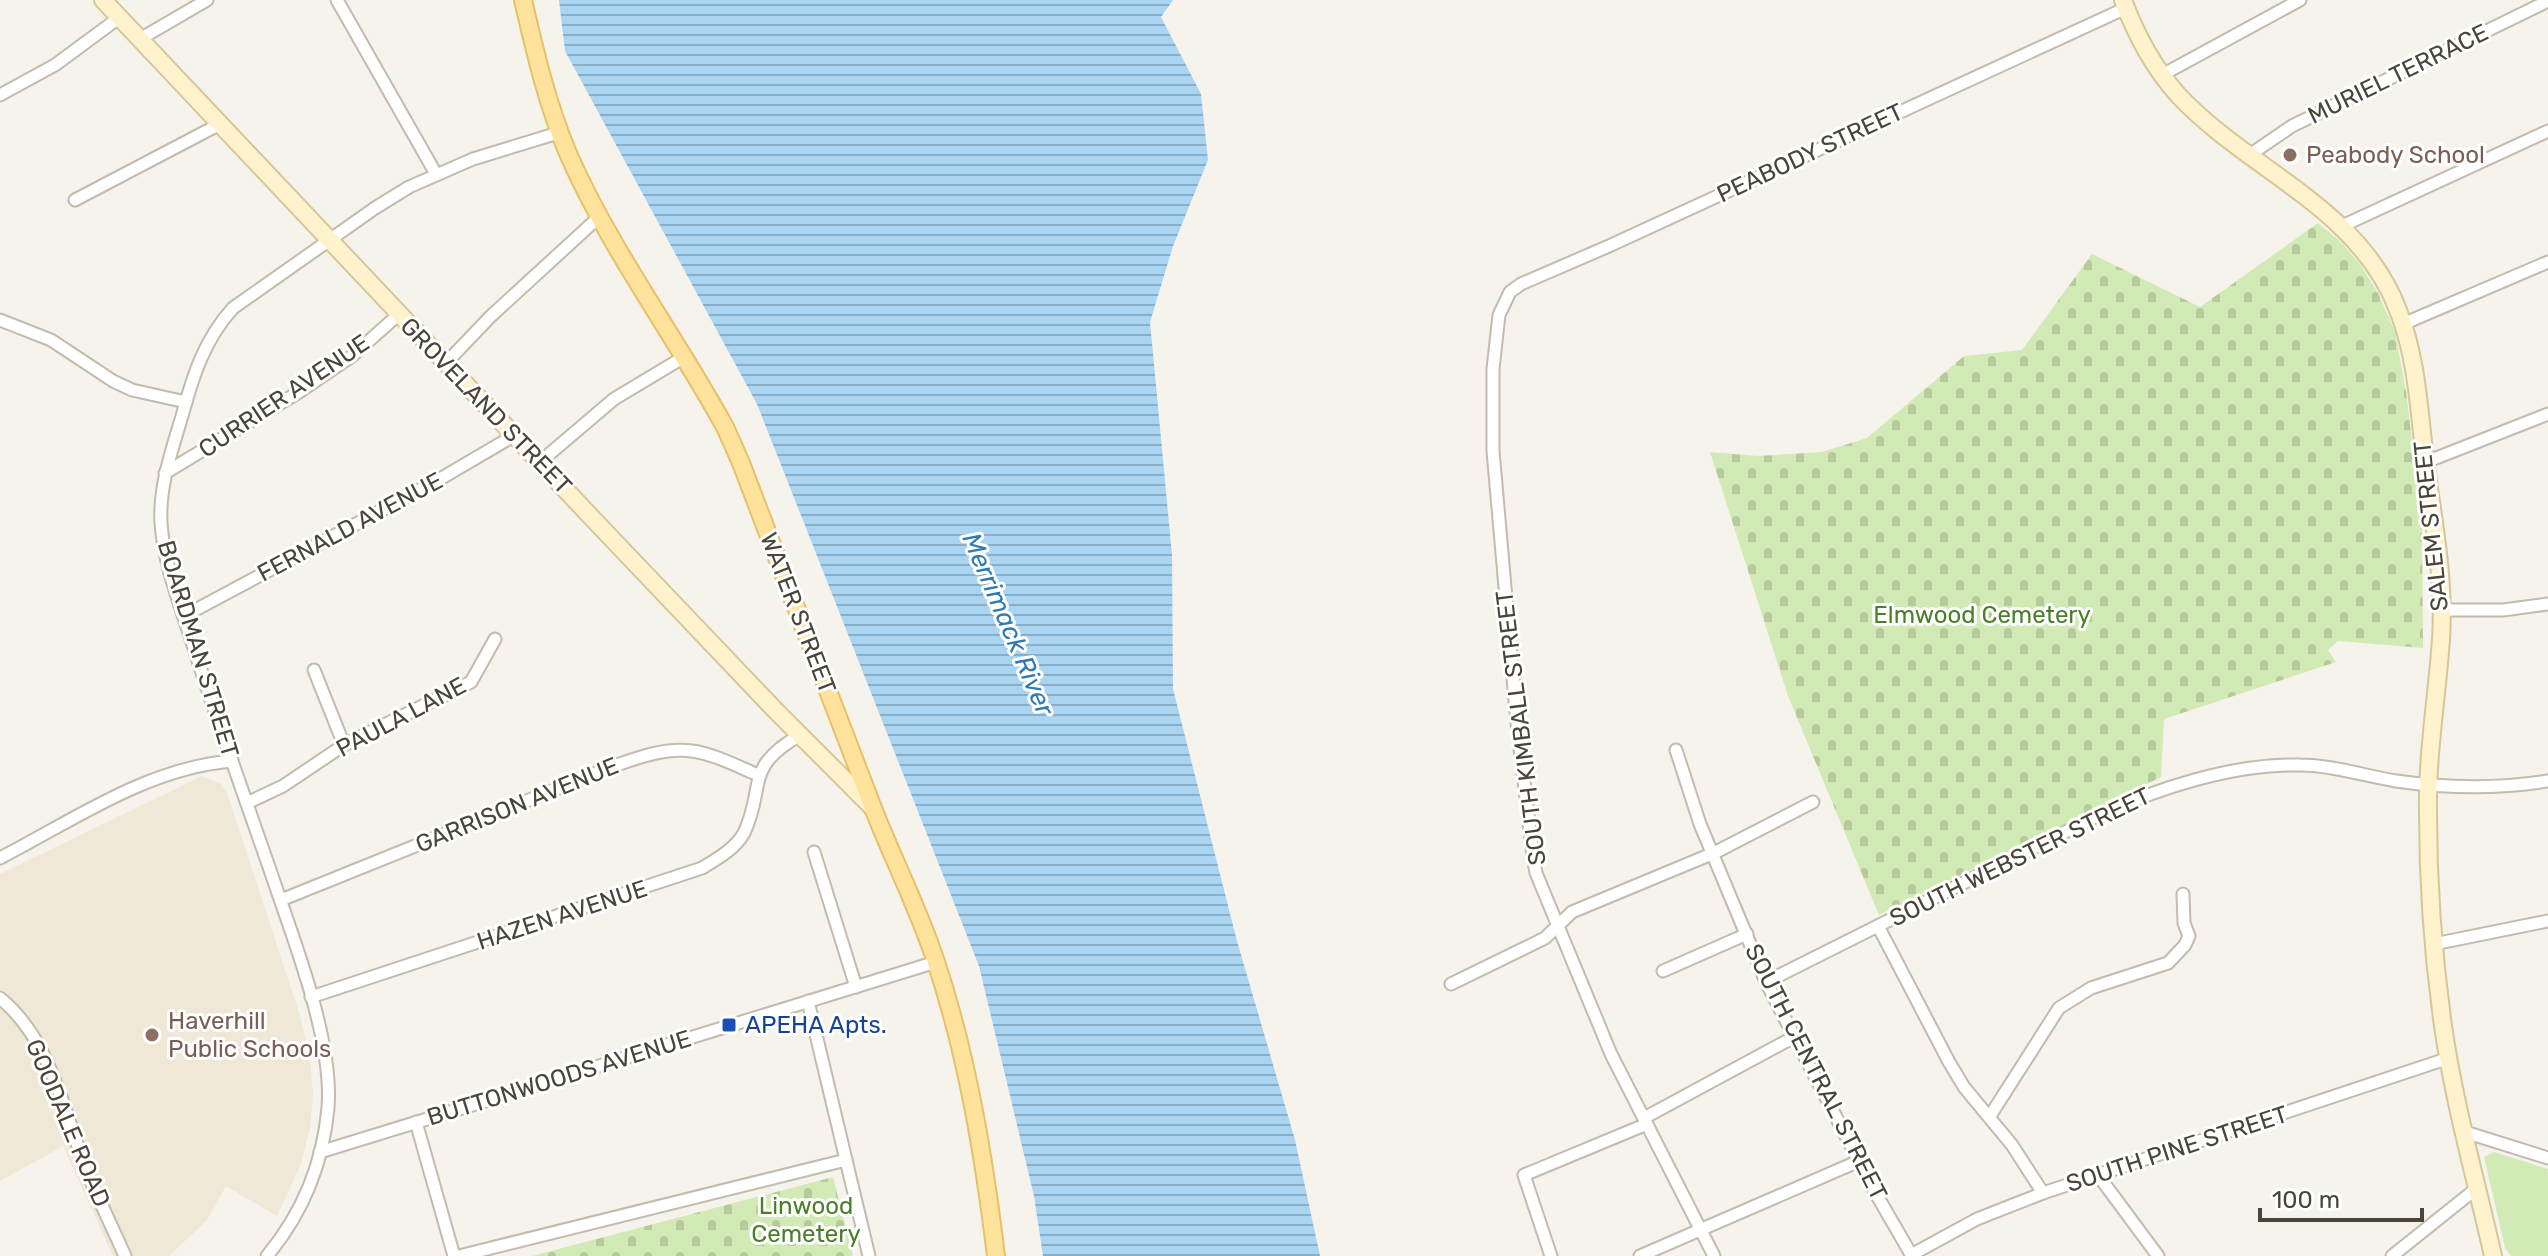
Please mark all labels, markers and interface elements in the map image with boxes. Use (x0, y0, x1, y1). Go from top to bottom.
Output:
street label: MURIEL TERRACE (2303, 18, 2493, 130)
street label: PEABODY STREET (1712, 98, 1908, 208)
place label: Peabody School (2306, 141, 2485, 169)
marker: Peabody School (2281, 146, 2299, 164)
street label: GROVELAND STREET (395, 312, 577, 500)
street label: CURRIER AVENUE (193, 329, 375, 463)
street label: SALEM STREET (2408, 439, 2454, 613)
street label: FERNALD AVENUE (253, 466, 447, 588)
street label: WATER STREET (754, 528, 842, 698)
water label: Merrimack River (956, 528, 1061, 721)
street label: BOARDMAN STREET (152, 537, 244, 761)
street label: SOUTH KIMBALL STREET (1490, 589, 1552, 867)
park label: Elmwood Cemetery (1873, 601, 2091, 629)
street label: PAULA LANE (331, 671, 471, 763)
street label: GARRISON AVENUE (411, 751, 623, 859)
street label: SOUTH WEBSTER STREET (1885, 782, 2155, 932)
street label: HAZEN AVENUE (473, 874, 651, 956)
street label: SOUTH CENTRAL STREET (1739, 939, 1893, 1205)
place label: Haverhill Public Schools (168, 1007, 331, 1063)
place label: APEHA Apts. (745, 1011, 887, 1039)
marker: APEHA Apts. (720, 1016, 738, 1034)
street label: BUTTONWOODS AVENUE (424, 1024, 694, 1132)
marker: Haverhill Public Schools (143, 1026, 161, 1044)
street label: GOODALE ROAD (20, 1035, 116, 1211)
street label: SOUTH PINE STREET (2063, 1100, 2291, 1198)
scale bar (2260, 1172, 2422, 1222)
text: 100 m (2272, 1186, 2340, 1214)
park label: Linwood Cemetery (751, 1192, 861, 1248)

